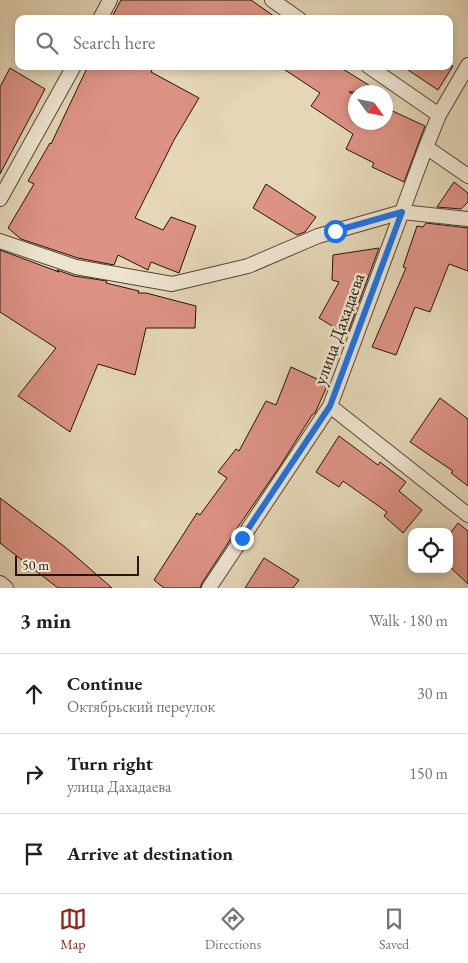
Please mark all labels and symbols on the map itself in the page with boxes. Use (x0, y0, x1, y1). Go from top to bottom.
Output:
north arrow (348, 85, 393, 130)
route start (324, 220, 347, 243)
street label: улица Дахадаева (308, 269, 370, 388)
route end (231, 527, 254, 550)
scale bar (15, 553, 139, 576)

